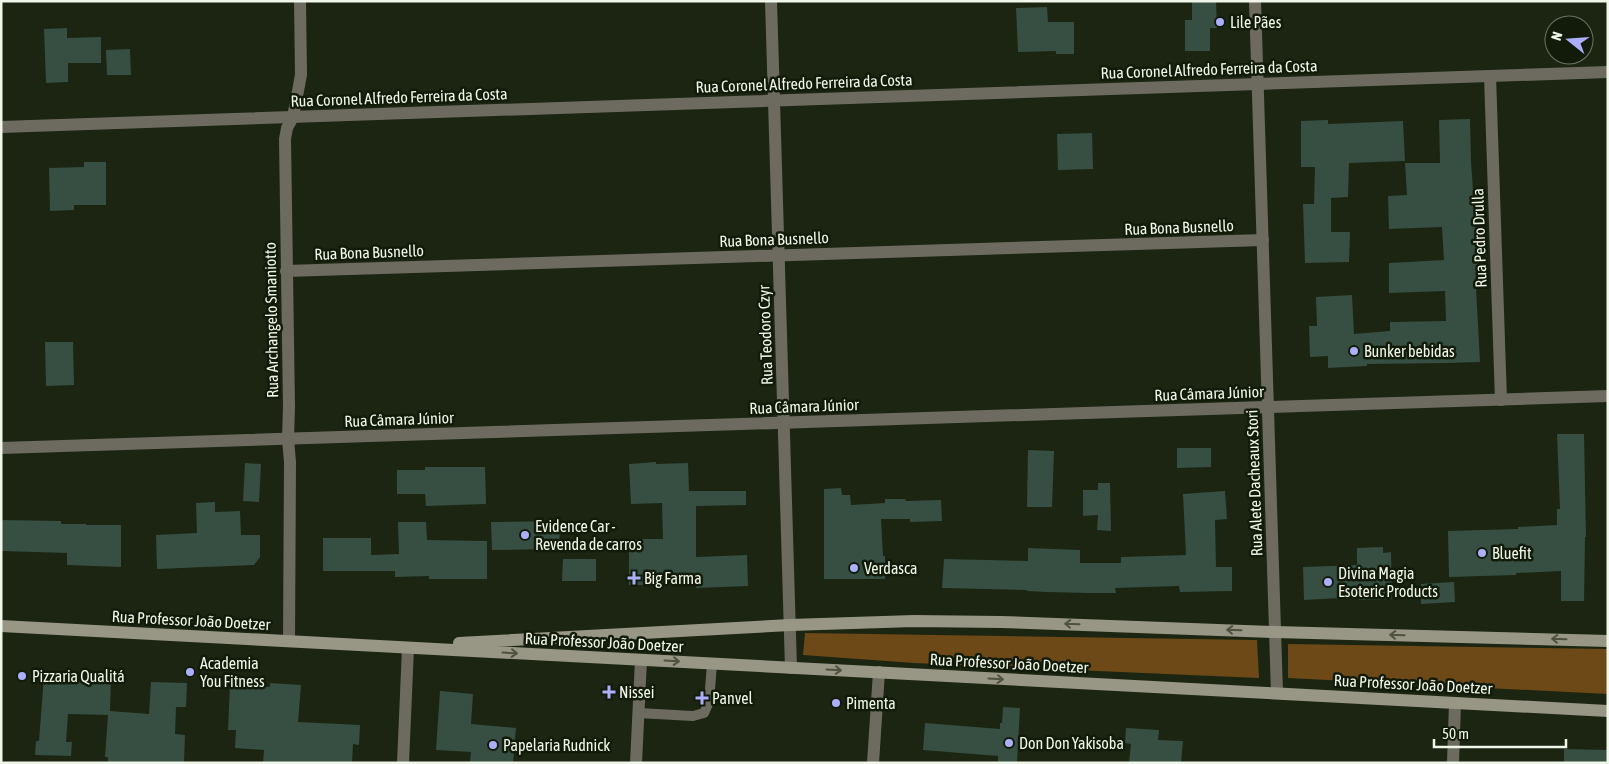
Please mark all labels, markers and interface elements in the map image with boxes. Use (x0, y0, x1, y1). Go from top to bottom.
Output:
place label: Lile Pães (1230, 13, 1282, 31)
north arrow (1544, 15, 1594, 65)
marker: Lile Pães (1214, 16, 1226, 28)
text: N (1548, 30, 1565, 42)
street label: Rua Coronel Alfredo Ferreira da Costa (1100, 56, 1318, 82)
street label: Rua Coronel Alfredo Ferreira da Costa (695, 70, 913, 96)
street label: Rua Coronel Alfredo Ferreira da Costa (290, 84, 508, 110)
street label: Rua Pedro Drulla (1468, 188, 1490, 288)
street label: Rua Bona Busnello (1124, 216, 1234, 238)
street label: Rua Bona Busnello (719, 228, 829, 250)
street label: Rua Bona Busnello (314, 241, 424, 263)
street label: Rua Archangelo Smaniotto (261, 242, 282, 398)
street label: Rua Teodoro Czyr (754, 284, 777, 385)
place label: Bunker bebidas (1364, 342, 1455, 360)
marker: Bunker bebidas (1348, 345, 1360, 357)
street label: Rua Câmara Júnior (1154, 382, 1264, 404)
street label: Rua Câmara Júnior (749, 395, 859, 417)
street label: Rua Câmara Júnior (344, 408, 454, 430)
street label: Rua Alete Dacheaux Stori (1242, 409, 1266, 557)
place label: Evidence Car - Revenda de carros (535, 517, 642, 553)
marker: Evidence Car - Revenda de carros (519, 529, 531, 541)
place label: Bluefit (1492, 544, 1532, 562)
marker: Bluefit (1476, 547, 1488, 559)
place label: Verdasca (864, 559, 917, 577)
marker: Verdasca (848, 562, 860, 574)
place label: Divina Magia Esoteric Products (1338, 564, 1438, 600)
place label: Big Farma (644, 569, 702, 588)
marker: Big Farma (628, 572, 640, 584)
marker: Divina Magia Esoteric Products (1322, 576, 1334, 588)
street label: Rua Professor João Doetzer (111, 607, 271, 633)
one-way arrow (1064, 620, 1080, 629)
one-way arrow (1226, 626, 1242, 635)
street label: Rua Professor João Doetzer (524, 629, 684, 655)
one-way arrow (1389, 630, 1405, 640)
one-way arrow (1551, 635, 1567, 644)
one-way arrow (501, 648, 517, 657)
street label: Rua Professor João Doetzer (929, 650, 1089, 676)
place label: Academia You Fitness (200, 654, 265, 690)
one-way arrow (664, 657, 680, 666)
marker: Academia You Fitness (184, 666, 196, 678)
one-way arrow (826, 666, 842, 675)
place label: Pizzaria Qualitá (32, 667, 125, 685)
marker: Pizzaria Qualitá (16, 670, 28, 682)
street label: Rua Professor João Doetzer (1333, 671, 1493, 697)
one-way arrow (988, 674, 1004, 683)
place label: Nissei (619, 683, 654, 701)
marker: Nissei (603, 686, 615, 698)
place label: Panvel (712, 689, 753, 707)
marker: Panvel (696, 692, 708, 704)
place label: Pimenta (846, 694, 896, 712)
marker: Pimenta (830, 697, 842, 709)
scale bar (1434, 716, 1566, 748)
text: 50 m (1442, 725, 1469, 742)
place label: Don Don Yakisoba (1019, 734, 1124, 752)
place label: Papelaria Rudnick (503, 736, 610, 755)
marker: Don Don Yakisoba (1003, 737, 1015, 749)
marker: Papelaria Rudnick (487, 739, 499, 751)

